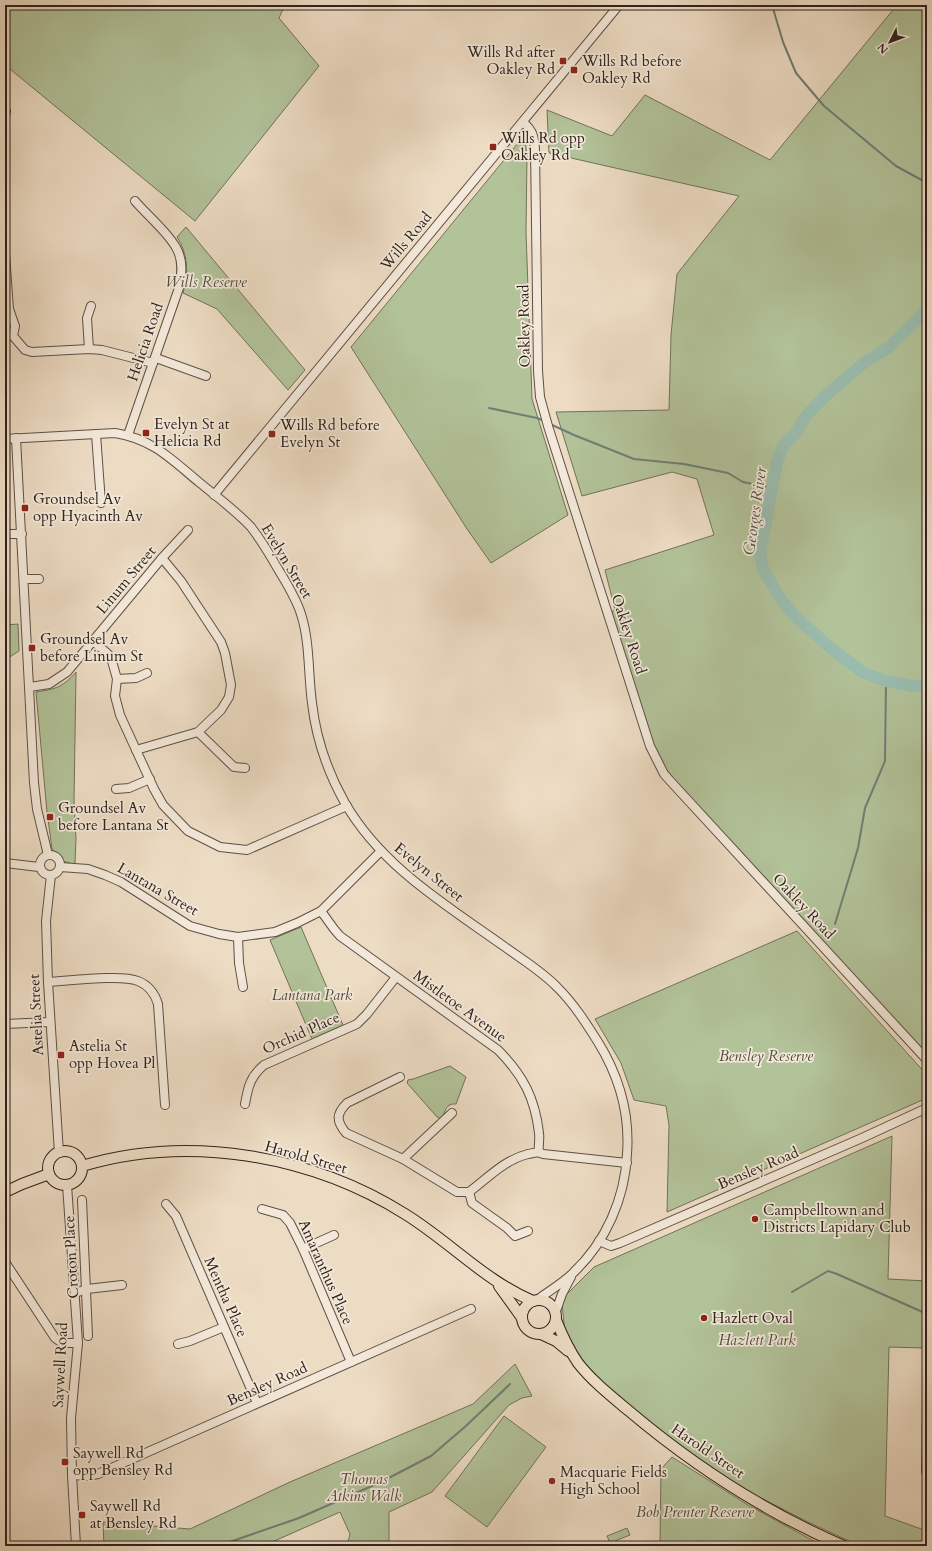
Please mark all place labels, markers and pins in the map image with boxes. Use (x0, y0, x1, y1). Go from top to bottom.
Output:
place label: Wills Rd after Oakley Rd (466, 42, 556, 79)
place label: Wills Rd before Oakley Rd (581, 51, 682, 88)
marker: Wills Rd after Oakley Rd (558, 56, 568, 66)
marker: Wills Rd before Oakley Rd (569, 65, 579, 75)
place label: Wills Rd opp Oakley Rd (500, 128, 585, 165)
marker: Wills Rd opp Oakley Rd (488, 142, 498, 152)
place label: Evelyn St at Helicia Rd (154, 414, 230, 451)
place label: Wills Rd before Evelyn St (279, 415, 380, 452)
marker: Evelyn St at Helicia Rd (141, 428, 151, 438)
marker: Wills Rd before Evelyn St (267, 429, 277, 439)
place label: Groundsel Av opp Hyacinth Av (33, 489, 143, 526)
marker: Groundsel Av opp Hyacinth Av (20, 503, 30, 513)
place label: Groundsel Av before Linum St (40, 629, 143, 666)
marker: Groundsel Av before Linum St (27, 643, 37, 653)
place label: Groundsel Av before Lantana St (58, 798, 169, 835)
marker: Groundsel Av before Lantana St (45, 812, 55, 822)
place label: Astelia St opp Hovea Pl (69, 1036, 156, 1073)
marker: Astelia St opp Hovea Pl (56, 1050, 66, 1060)
place label: Campbelltown and Districts Lapidary Club (763, 1200, 911, 1237)
marker: Campbelltown and Districts Lapidary Club (750, 1214, 760, 1224)
place label: Hazlett Oval (712, 1308, 793, 1328)
marker: Hazlett Oval (699, 1313, 709, 1323)
place label: Saywell Rd opp Bensley Rd (73, 1443, 173, 1480)
marker: Saywell Rd opp Bensley Rd (60, 1457, 70, 1467)
place label: Macquarie Fields High School (560, 1462, 667, 1499)
marker: Macquarie Fields High School (547, 1476, 557, 1486)
place label: Saywell Rd at Bensley Rd (90, 1496, 177, 1533)
marker: Saywell Rd at Bensley Rd (77, 1510, 87, 1520)

